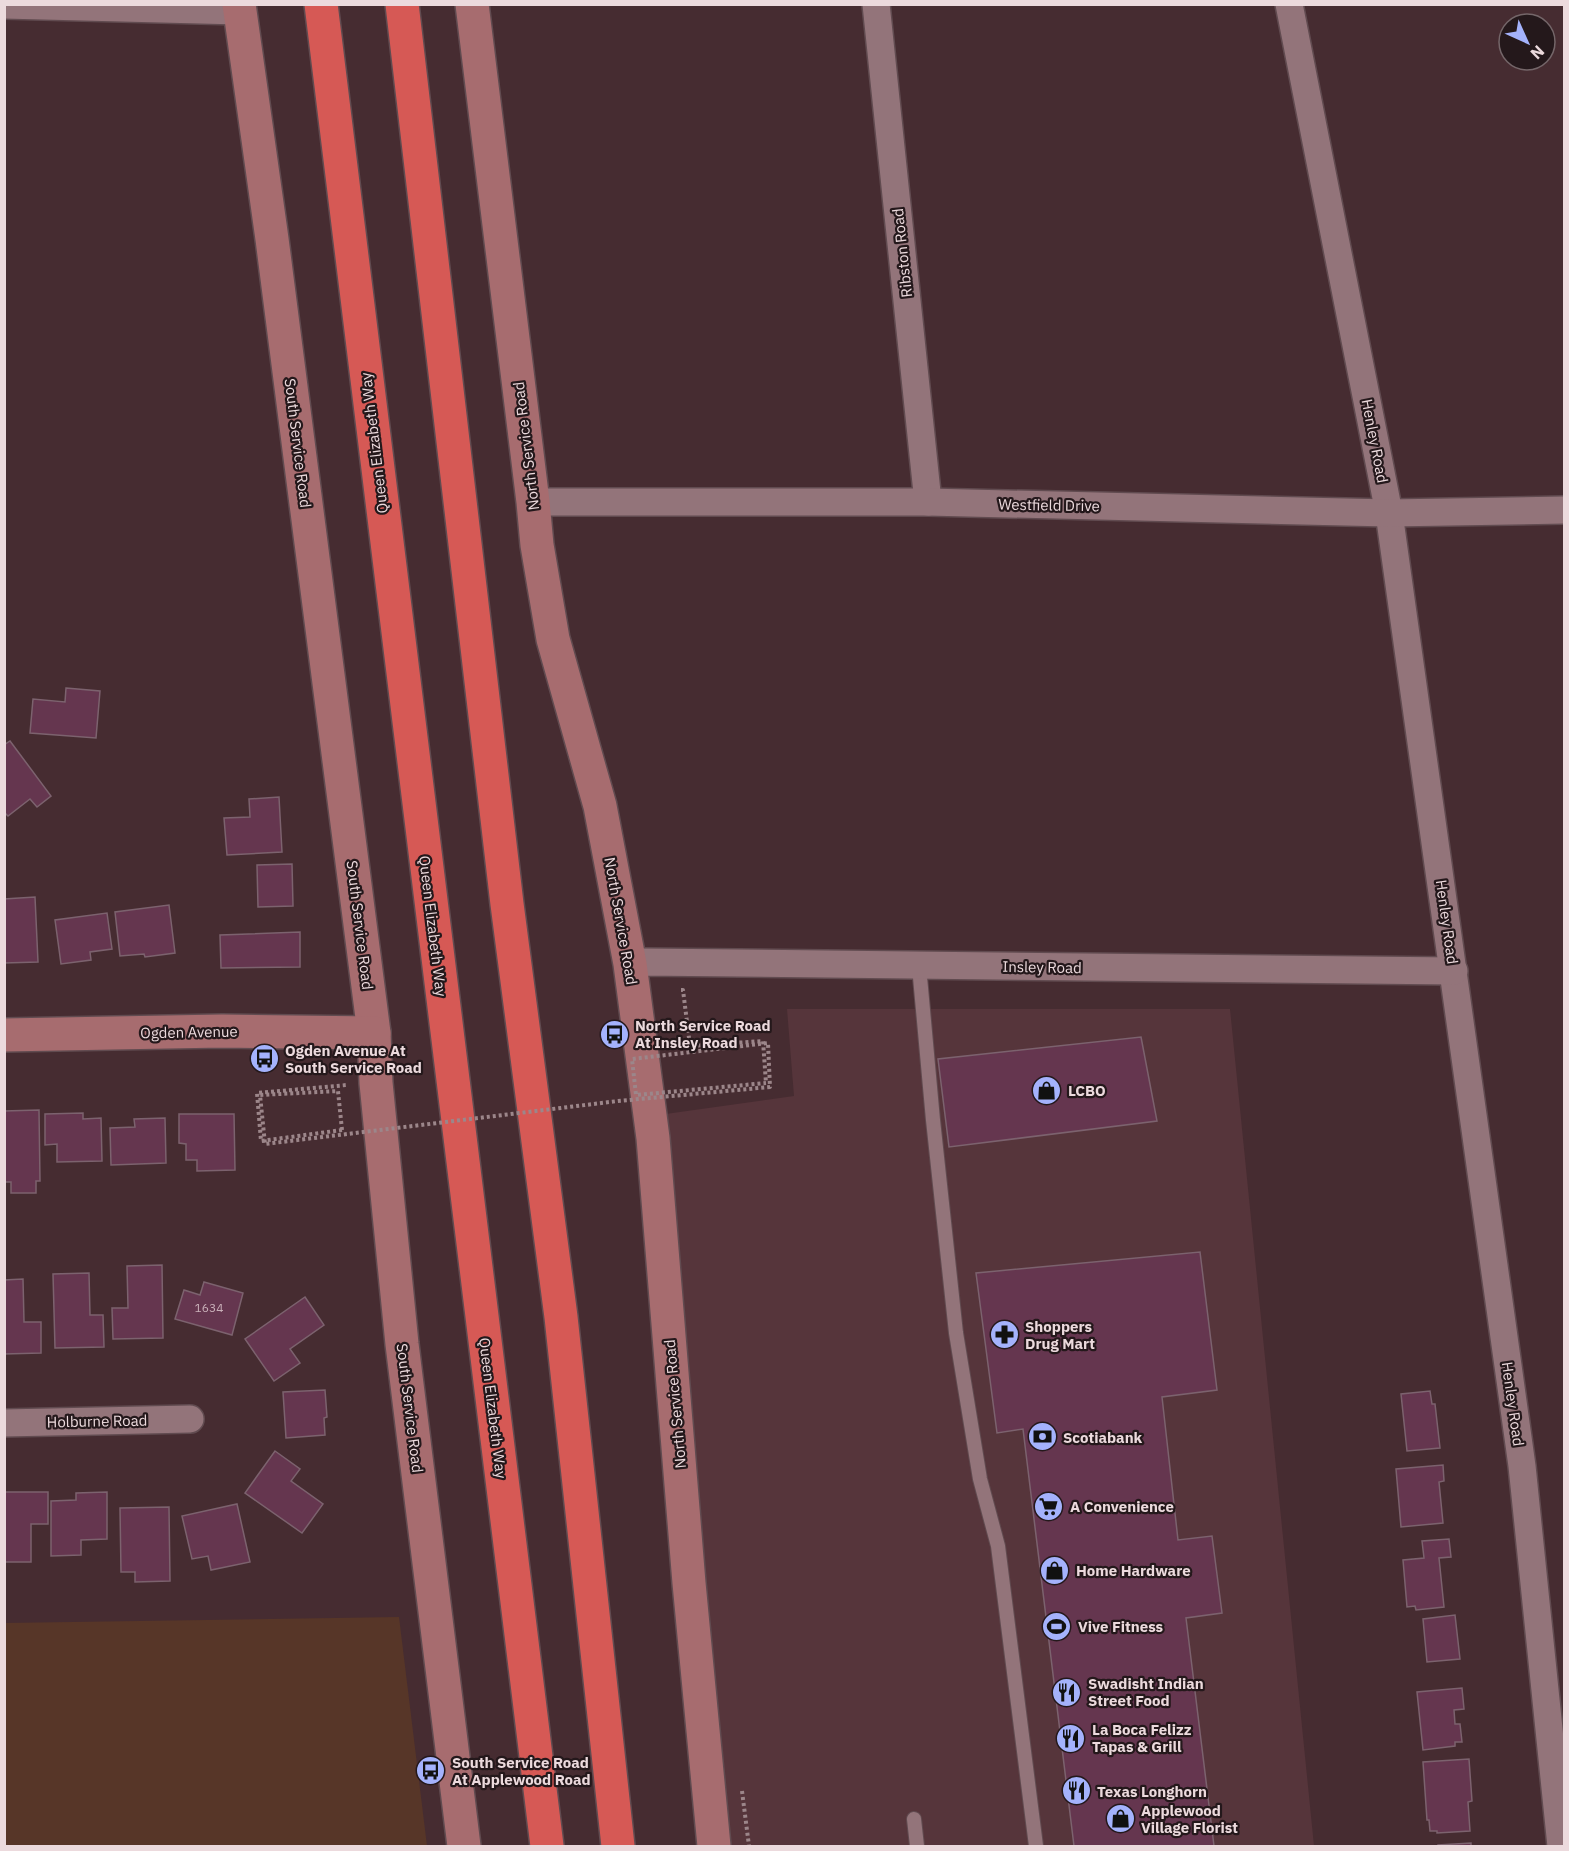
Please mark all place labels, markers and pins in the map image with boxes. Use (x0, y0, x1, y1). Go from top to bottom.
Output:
place label: North Service Road At Insley Road (635, 1016, 771, 1052)
bus stop icon: North Service Road At Insley Road (598, 1018, 630, 1050)
place label: Ogden Avenue At South Service Road (285, 1041, 422, 1077)
bus stop icon: Ogden Avenue At South Service Road (248, 1043, 280, 1075)
shop icon: LCBO (1031, 1074, 1063, 1106)
place label: LCBO (1068, 1081, 1106, 1100)
place label: Shoppers Drug Mart (1025, 1317, 1095, 1353)
pharmacy icon: Shoppers Drug Mart (988, 1319, 1020, 1351)
bank icon: Scotiabank (1026, 1421, 1058, 1453)
place label: Scotiabank (1063, 1428, 1143, 1447)
supermarket icon: A Convenience (1033, 1490, 1065, 1522)
place label: A Convenience (1070, 1497, 1174, 1516)
shop icon: Home Hardware (1039, 1554, 1071, 1586)
place label: Home Hardware (1076, 1561, 1191, 1580)
sports icon: Vive Fitness (1041, 1610, 1073, 1642)
place label: Vive Fitness (1078, 1617, 1164, 1636)
place label: Swadisht Indian Street Food (1088, 1674, 1204, 1710)
restaurant icon: Swadisht Indian Street Food (1051, 1676, 1083, 1708)
place label: La Boca Felizz Tapas & Grill (1092, 1720, 1192, 1756)
restaurant icon: La Boca Felizz Tapas & Grill (1055, 1722, 1087, 1754)
place label: South Service Road At Applewood Road (452, 1753, 591, 1789)
bus stop icon: South Service Road At Applewood Road (415, 1755, 447, 1787)
restaurant icon: Texas Longhorn (1060, 1775, 1092, 1807)
place label: Texas Longhorn (1097, 1782, 1207, 1801)
place label: Applewood Village Florist (1141, 1801, 1238, 1837)
shop icon: Applewood Village Florist (1104, 1803, 1136, 1835)

